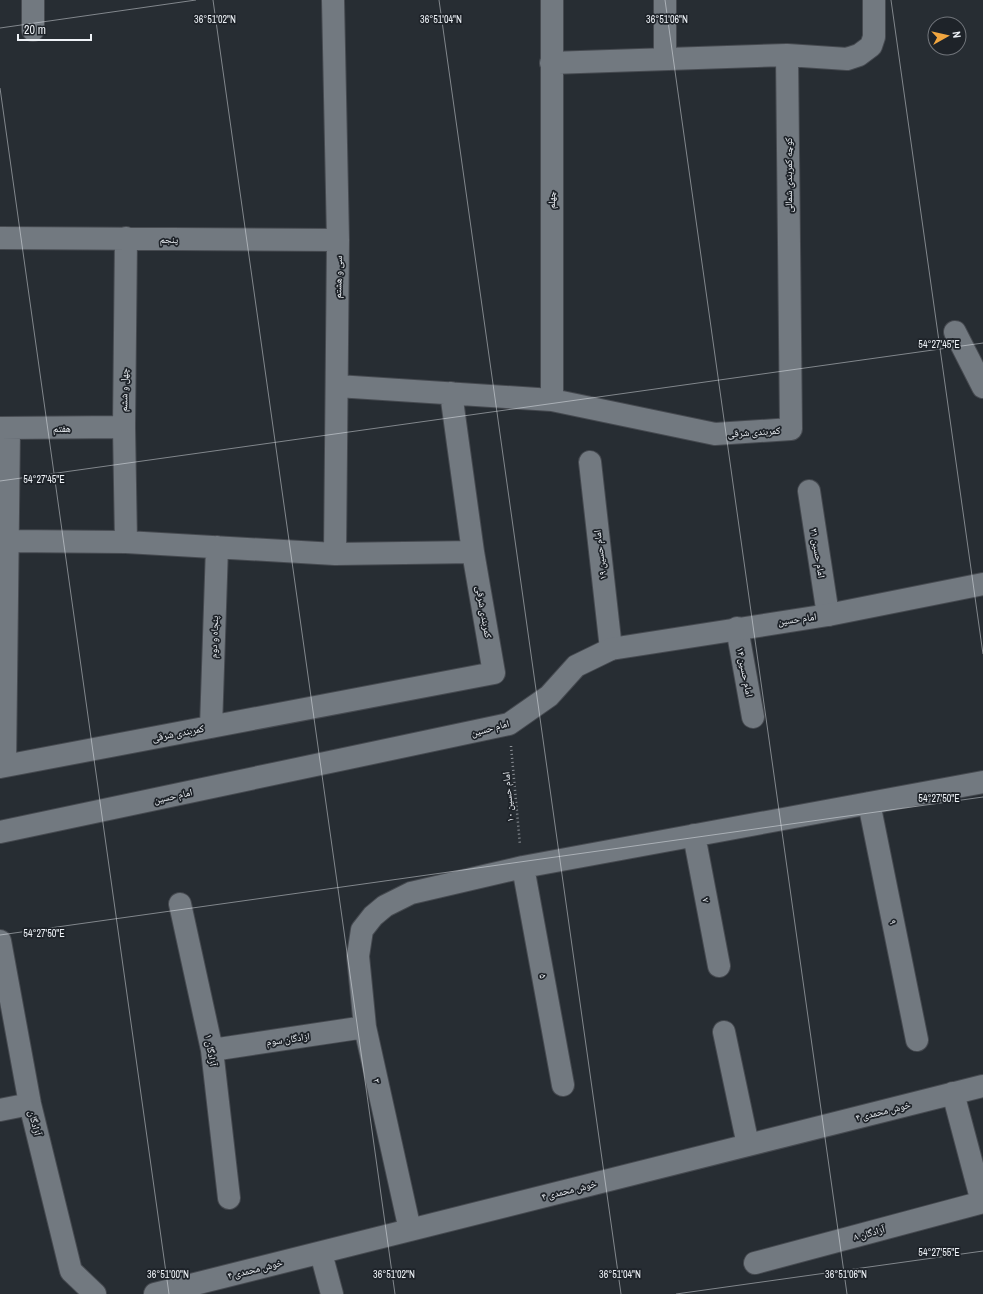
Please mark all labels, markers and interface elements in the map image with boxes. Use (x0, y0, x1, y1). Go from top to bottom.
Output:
text: 36°51'02"N (194, 13, 236, 26)
text: 36°51'04"N (420, 13, 462, 26)
text: 36°51'06"N (646, 13, 688, 26)
scale bar (18, 16, 91, 42)
north arrow (927, 16, 967, 56)
text: 20 m (24, 22, 46, 38)
text: N (950, 30, 964, 39)
street label: کوچه کمربندی شمالی (782, 137, 795, 213)
street label: چهلم (545, 190, 559, 209)
street label: پنجم (160, 233, 178, 247)
street label: سی و هشتم (331, 255, 346, 299)
text: 54°27'45"E (918, 338, 960, 351)
street label: چهل و ششم (117, 367, 132, 412)
street label: هفتم (53, 422, 71, 436)
street label: کمربندی شرقی (727, 424, 781, 440)
text: 54°27'45"E (23, 473, 65, 486)
street label: امام حسین ۲۱ (807, 527, 828, 579)
street label: امام حسین ۱۹ (590, 529, 611, 581)
street label: کمربندی شرقی (473, 585, 495, 639)
street label: امام حسین (777, 610, 817, 629)
street label: پنجاه و دوم (207, 615, 222, 659)
street label: امام حسین ۱۴ (733, 646, 756, 698)
street label: امام حسین (469, 717, 511, 740)
street label: کمربندی شرقی (151, 722, 205, 744)
street label: امام حسین ۱۰ (499, 771, 518, 823)
street label: امام حسین (153, 786, 194, 807)
text: 54°27'50"E (918, 792, 960, 805)
street label: ۷ (699, 897, 713, 904)
street label: ۹ (886, 919, 900, 926)
text: 54°27'50"E (23, 927, 65, 940)
street label: ۵ (536, 973, 550, 980)
street label: ازادگان سوم (265, 1030, 311, 1049)
street label: آزادگان ۱ (202, 1033, 220, 1067)
street label: ۳ (370, 1077, 384, 1085)
street label: خوش محمدی ۴ (854, 1098, 913, 1124)
street label: آزادگان (26, 1109, 44, 1137)
street label: خوش محمدی ۴ (540, 1177, 599, 1203)
street label: آزادگان ۸ (852, 1222, 887, 1243)
text: 54°27'55"E (918, 1246, 960, 1259)
street label: خوش محمدی ۴ (226, 1256, 285, 1282)
text: 36°51'00"N (147, 1268, 189, 1281)
text: 36°51'02"N (373, 1268, 415, 1281)
text: 36°51'04"N (599, 1268, 641, 1281)
text: 36°51'06"N (825, 1268, 867, 1281)

